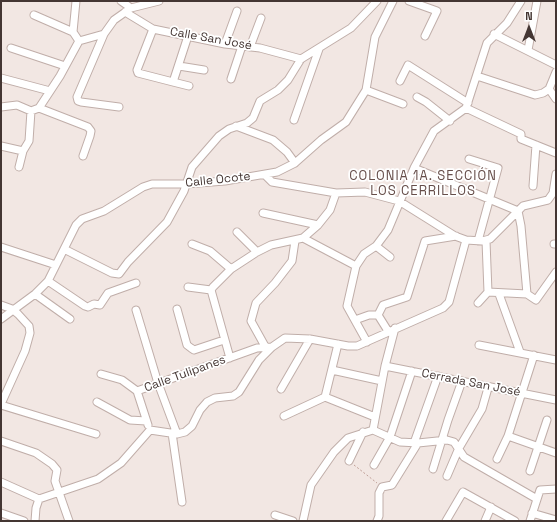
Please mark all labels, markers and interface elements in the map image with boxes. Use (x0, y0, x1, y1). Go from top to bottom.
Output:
north arrow (509, 8, 549, 48)
text: N (525, 9, 533, 23)
street label: Calle San José (169, 25, 253, 53)
district label: COLONIA 1A. SECCIÓN LOS CERRILLOS (349, 168, 497, 199)
street label: Calle Ocote (185, 169, 251, 191)
street label: Calle Tulipanes (142, 353, 228, 395)
street label: Cerrada San José (420, 366, 522, 400)

